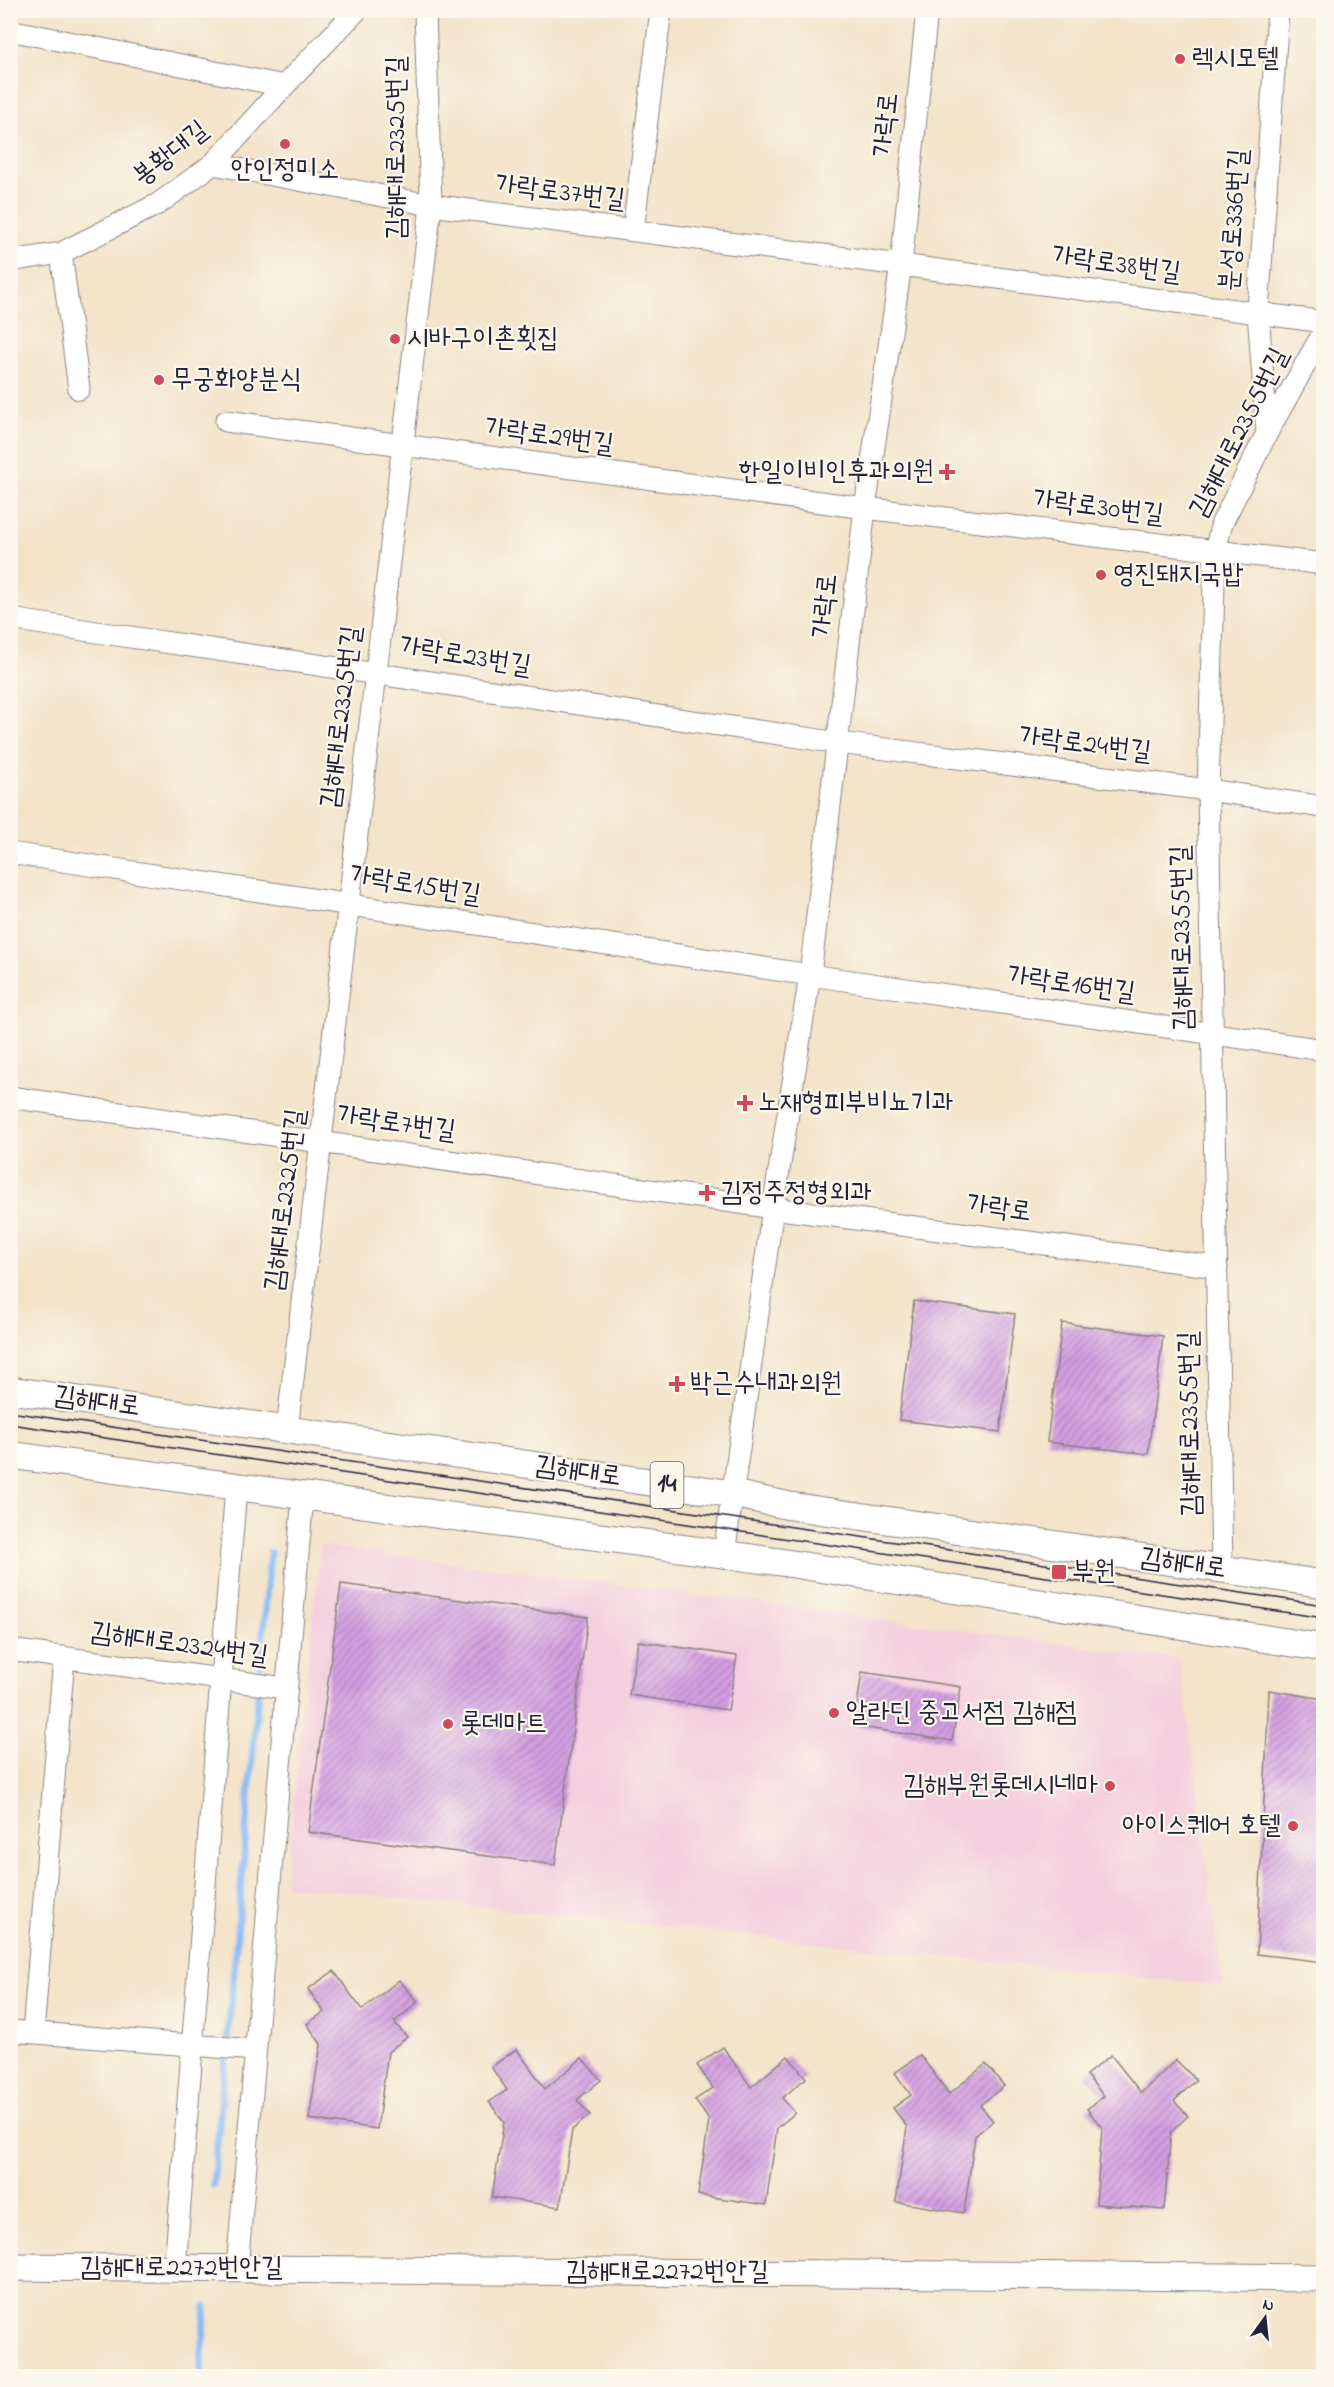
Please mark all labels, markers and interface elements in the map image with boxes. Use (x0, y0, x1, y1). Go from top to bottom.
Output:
place label: 렉시모텔 (1192, 40, 1279, 79)
marker: 렉시모텔 (1173, 52, 1187, 66)
street label: 김해대로2325번길 (378, 56, 417, 240)
street label: 가락로 (864, 91, 910, 159)
street label: 봉황대길 (125, 112, 217, 196)
marker: 안인정미소 (278, 137, 292, 151)
street label: 분성로336번길 (1211, 147, 1259, 293)
place label: 안인정미소 (231, 151, 339, 190)
street label: 가락로37번길 (493, 166, 628, 220)
street label: 가락로38번길 (1049, 237, 1183, 293)
place label: 시바구이촌횟집 (407, 320, 559, 359)
marker: 시바구이촌횟집 (388, 332, 402, 346)
street label: 김해대로2355번길 (1180, 341, 1300, 525)
place label: 무궁화양분식 (171, 361, 301, 400)
marker: 무궁화양분식 (152, 373, 166, 387)
street label: 가락로29번길 (482, 409, 616, 465)
place label: 한일이비인후과의원 (738, 453, 934, 492)
marker: 한일이비인후과의원 (938, 463, 956, 481)
street label: 가락로30번길 (1030, 481, 1166, 535)
place label: 영진돼지국밥 (1113, 556, 1244, 595)
marker: 영진돼지국밥 (1094, 568, 1108, 582)
street label: 가락로 (803, 572, 849, 640)
street label: 김해대로2325번길 (311, 623, 373, 811)
street label: 가락로23번길 (396, 627, 534, 687)
street label: 가락로24번길 (1017, 718, 1154, 773)
street label: 김해대로2355번길 (1162, 844, 1204, 1031)
street label: 가락로15번길 (346, 856, 484, 916)
street label: 가락로16번길 (1004, 957, 1138, 1013)
place label: 노재형피부비뇨기과 (758, 1084, 954, 1123)
marker: 노재형피부비뇨기과 (736, 1094, 754, 1112)
street label: 가락로7번길 (334, 1096, 458, 1152)
street label: 김해대로2325번길 (255, 1106, 317, 1294)
place label: 김정주정형외과 (720, 1174, 872, 1213)
marker: 김정주정형외과 (698, 1184, 716, 1202)
street label: 가락로 (964, 1185, 1034, 1233)
street label: 김해대로2355번길 (1170, 1330, 1212, 1517)
place label: 박근수내과의원 (690, 1365, 842, 1404)
marker: 박근수내과의원 (668, 1375, 686, 1393)
street label: 김해대로 (51, 1377, 143, 1427)
street label: 김해대로 (532, 1447, 624, 1497)
road number: 14 (650, 1462, 684, 1508)
street label: 김해대로 (1137, 1539, 1229, 1589)
place label: 부원 (1072, 1553, 1115, 1592)
marker: 부원 (1050, 1563, 1068, 1581)
street label: 김해대로2324번길 (87, 1613, 271, 1677)
place label: 알라딘 중고서점 김해점 (846, 1694, 1077, 1733)
place label: 롯데마트 (460, 1705, 547, 1744)
marker: 알라딘 중고서점 김해점 (827, 1706, 841, 1720)
marker: 롯데마트 (441, 1717, 455, 1731)
place label: 김해부원롯데시네마 (902, 1767, 1098, 1806)
marker: 김해부원롯데시네마 (1103, 1779, 1117, 1793)
place label: 아이스퀘어 호텔 (1122, 1807, 1281, 1846)
marker: 아이스퀘어 호텔 (1286, 1819, 1300, 1833)
street label: 김해대로2272번안길 (79, 2249, 283, 2288)
street label: 김해대로2272번안길 (565, 2253, 769, 2292)
north arrow (1235, 2288, 1295, 2348)
text: N (1260, 2292, 1277, 2318)

